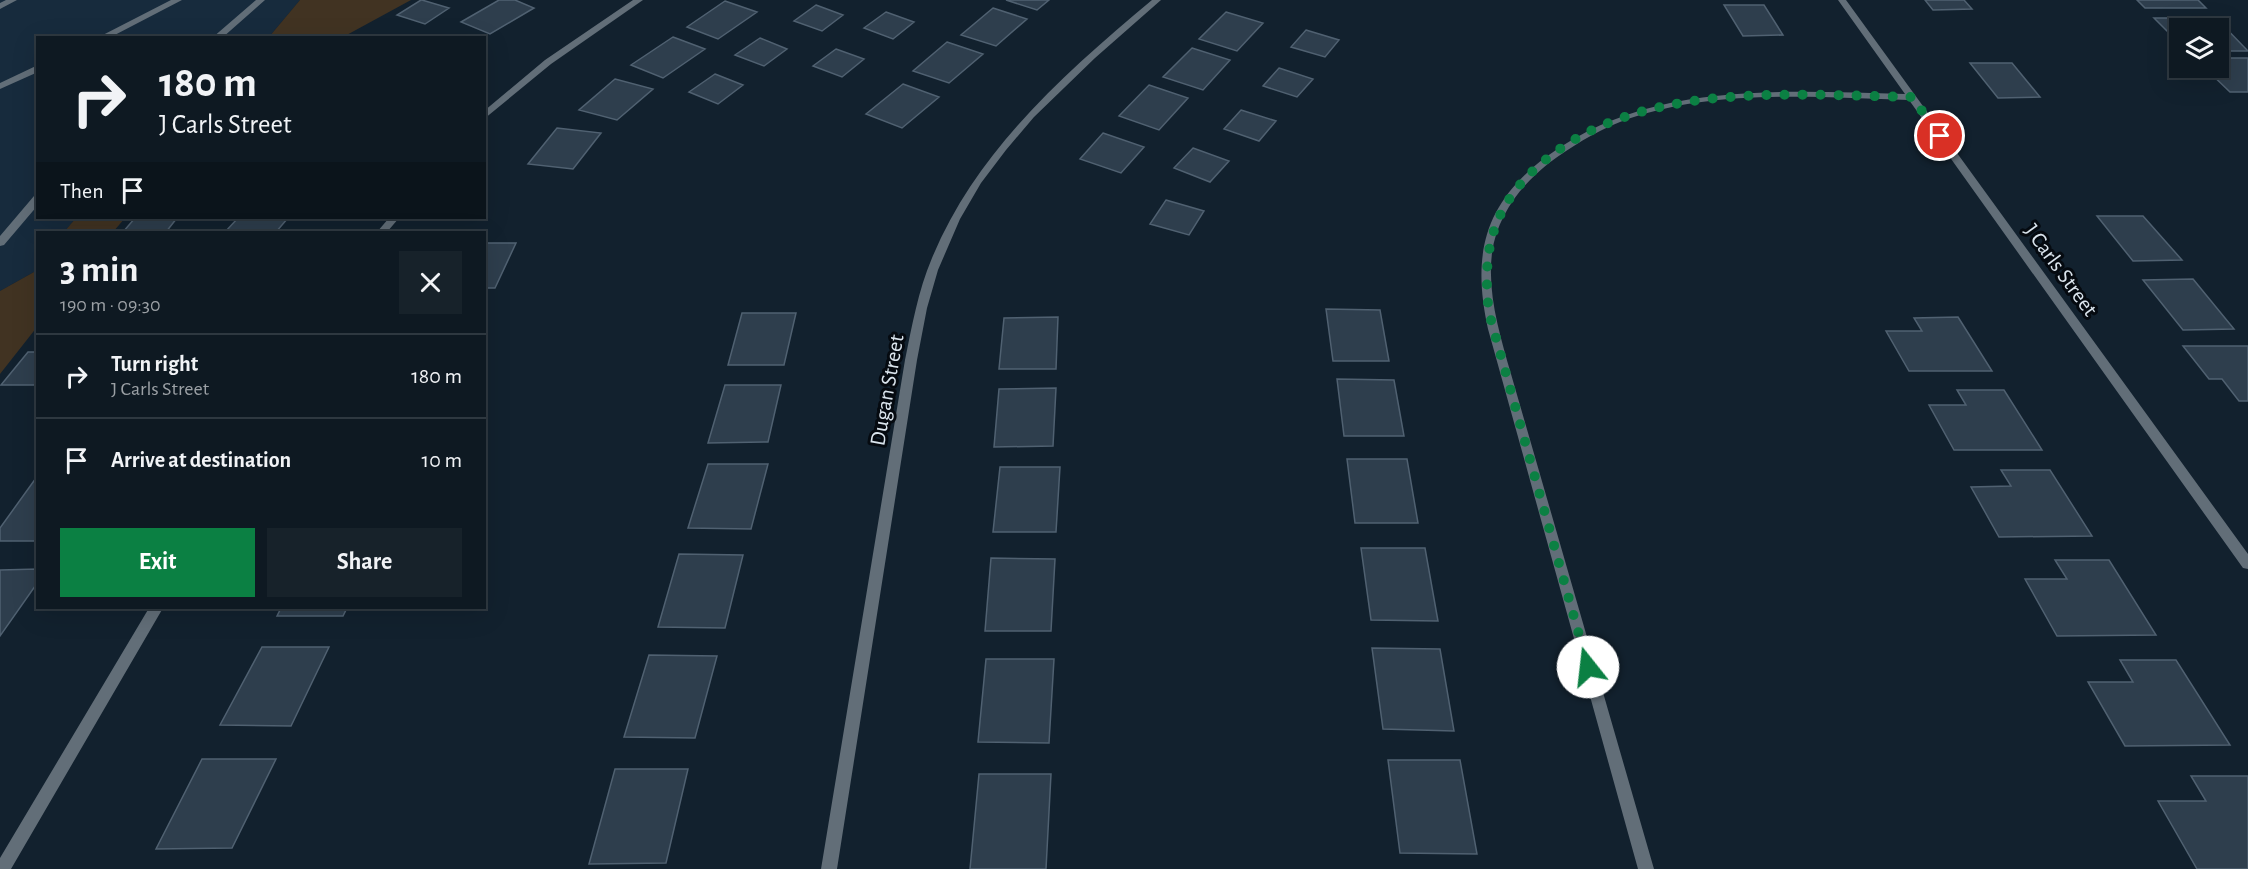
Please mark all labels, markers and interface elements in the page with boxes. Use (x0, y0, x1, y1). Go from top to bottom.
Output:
map controls (2169, 18, 2229, 78)
button: layers (2169, 18, 2229, 78)
icon: right (60, 60, 138, 138)
text: 180 m (159, 62, 257, 104)
pin (1914, 110, 1965, 161)
text: J Carls Street (159, 111, 292, 138)
icon: arrive (1923, 119, 1956, 152)
icon: arrive (116, 174, 149, 207)
text: Then (60, 180, 104, 202)
street label: J Carls Street (2020, 220, 2102, 320)
button: close (399, 251, 462, 314)
text: 3 min (60, 252, 138, 288)
text: 190 m · 09:30 (60, 295, 161, 315)
street label: Dugan Street (866, 333, 908, 447)
text: Turn right (111, 353, 198, 375)
icon: right (60, 360, 93, 393)
text: 180 m (411, 365, 462, 387)
text: J Carls Street (111, 379, 209, 399)
icon: arrive (60, 444, 93, 477)
text: Arrive at destination (111, 449, 291, 471)
text: 10 m (422, 449, 462, 471)
button: Exit (60, 528, 255, 597)
button: Share (267, 528, 462, 597)
position arrow (1556, 635, 1620, 699)

